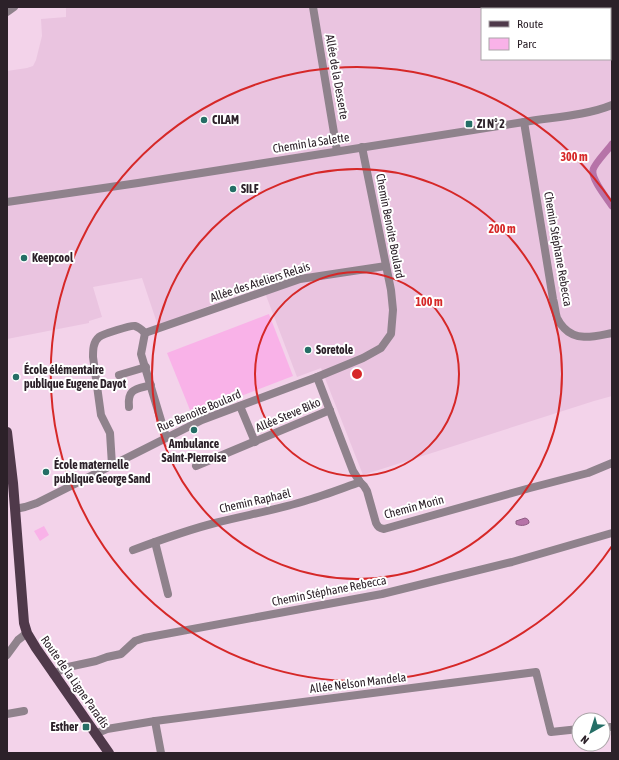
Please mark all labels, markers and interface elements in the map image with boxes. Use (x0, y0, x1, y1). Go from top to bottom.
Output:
legend (481, 8, 611, 60)
text: Route (517, 17, 543, 31)
street label: Allée de la Desserte (323, 33, 351, 121)
text: Parc (517, 37, 537, 51)
place label: CILAM (212, 113, 239, 127)
marker: CILAM (199, 115, 209, 125)
place label: ZI N° 2 (477, 117, 505, 131)
marker: ZI N° 2 (464, 119, 474, 129)
street label: Chemin la Salette (272, 130, 350, 156)
text: 300 m (560, 150, 588, 164)
street label: Chemin Benoite Boulard (373, 172, 407, 280)
place label: SILF (241, 182, 259, 196)
marker: SILF (228, 184, 238, 194)
street label: Chemin Stéphane Rebecca (541, 190, 575, 308)
text: 200 m (488, 222, 516, 236)
place label: Keepcool (32, 251, 74, 265)
marker: Keepcool (19, 253, 29, 263)
street label: Allée des Ateliers Relais (208, 259, 312, 305)
text: 100 m (415, 295, 443, 309)
place label: Soretole (316, 343, 354, 357)
marker: Soretole (303, 345, 313, 355)
place label: École élémentaire publique Eugene Dayot (24, 362, 127, 391)
centre of rings (350, 367, 364, 381)
marker: École élémentaire publique Eugene Dayot (11, 372, 21, 382)
street label: Rue Benoite Boulard (155, 387, 243, 435)
street label: Allée Steve Biko (253, 395, 323, 435)
marker: Ambulance Saint-Pierroise (189, 425, 199, 435)
place label: Ambulance Saint-Pierroise (162, 437, 227, 465)
place label: École maternelle publique George Sand (54, 457, 151, 486)
marker: École maternelle publique George Sand (41, 467, 51, 477)
street label: Chemin Raphaël (218, 486, 293, 516)
street label: Chemin Morin (383, 492, 445, 522)
street label: Chemin Stéphane Rebecca (271, 573, 387, 609)
street label: Route de la Ligne Paradis (38, 633, 112, 731)
street label: Allée Nelson Mandela (309, 670, 407, 696)
north arrow (571, 712, 611, 752)
place label: Esther (50, 720, 78, 734)
marker: Esther (81, 722, 91, 732)
text: N (578, 733, 591, 746)

